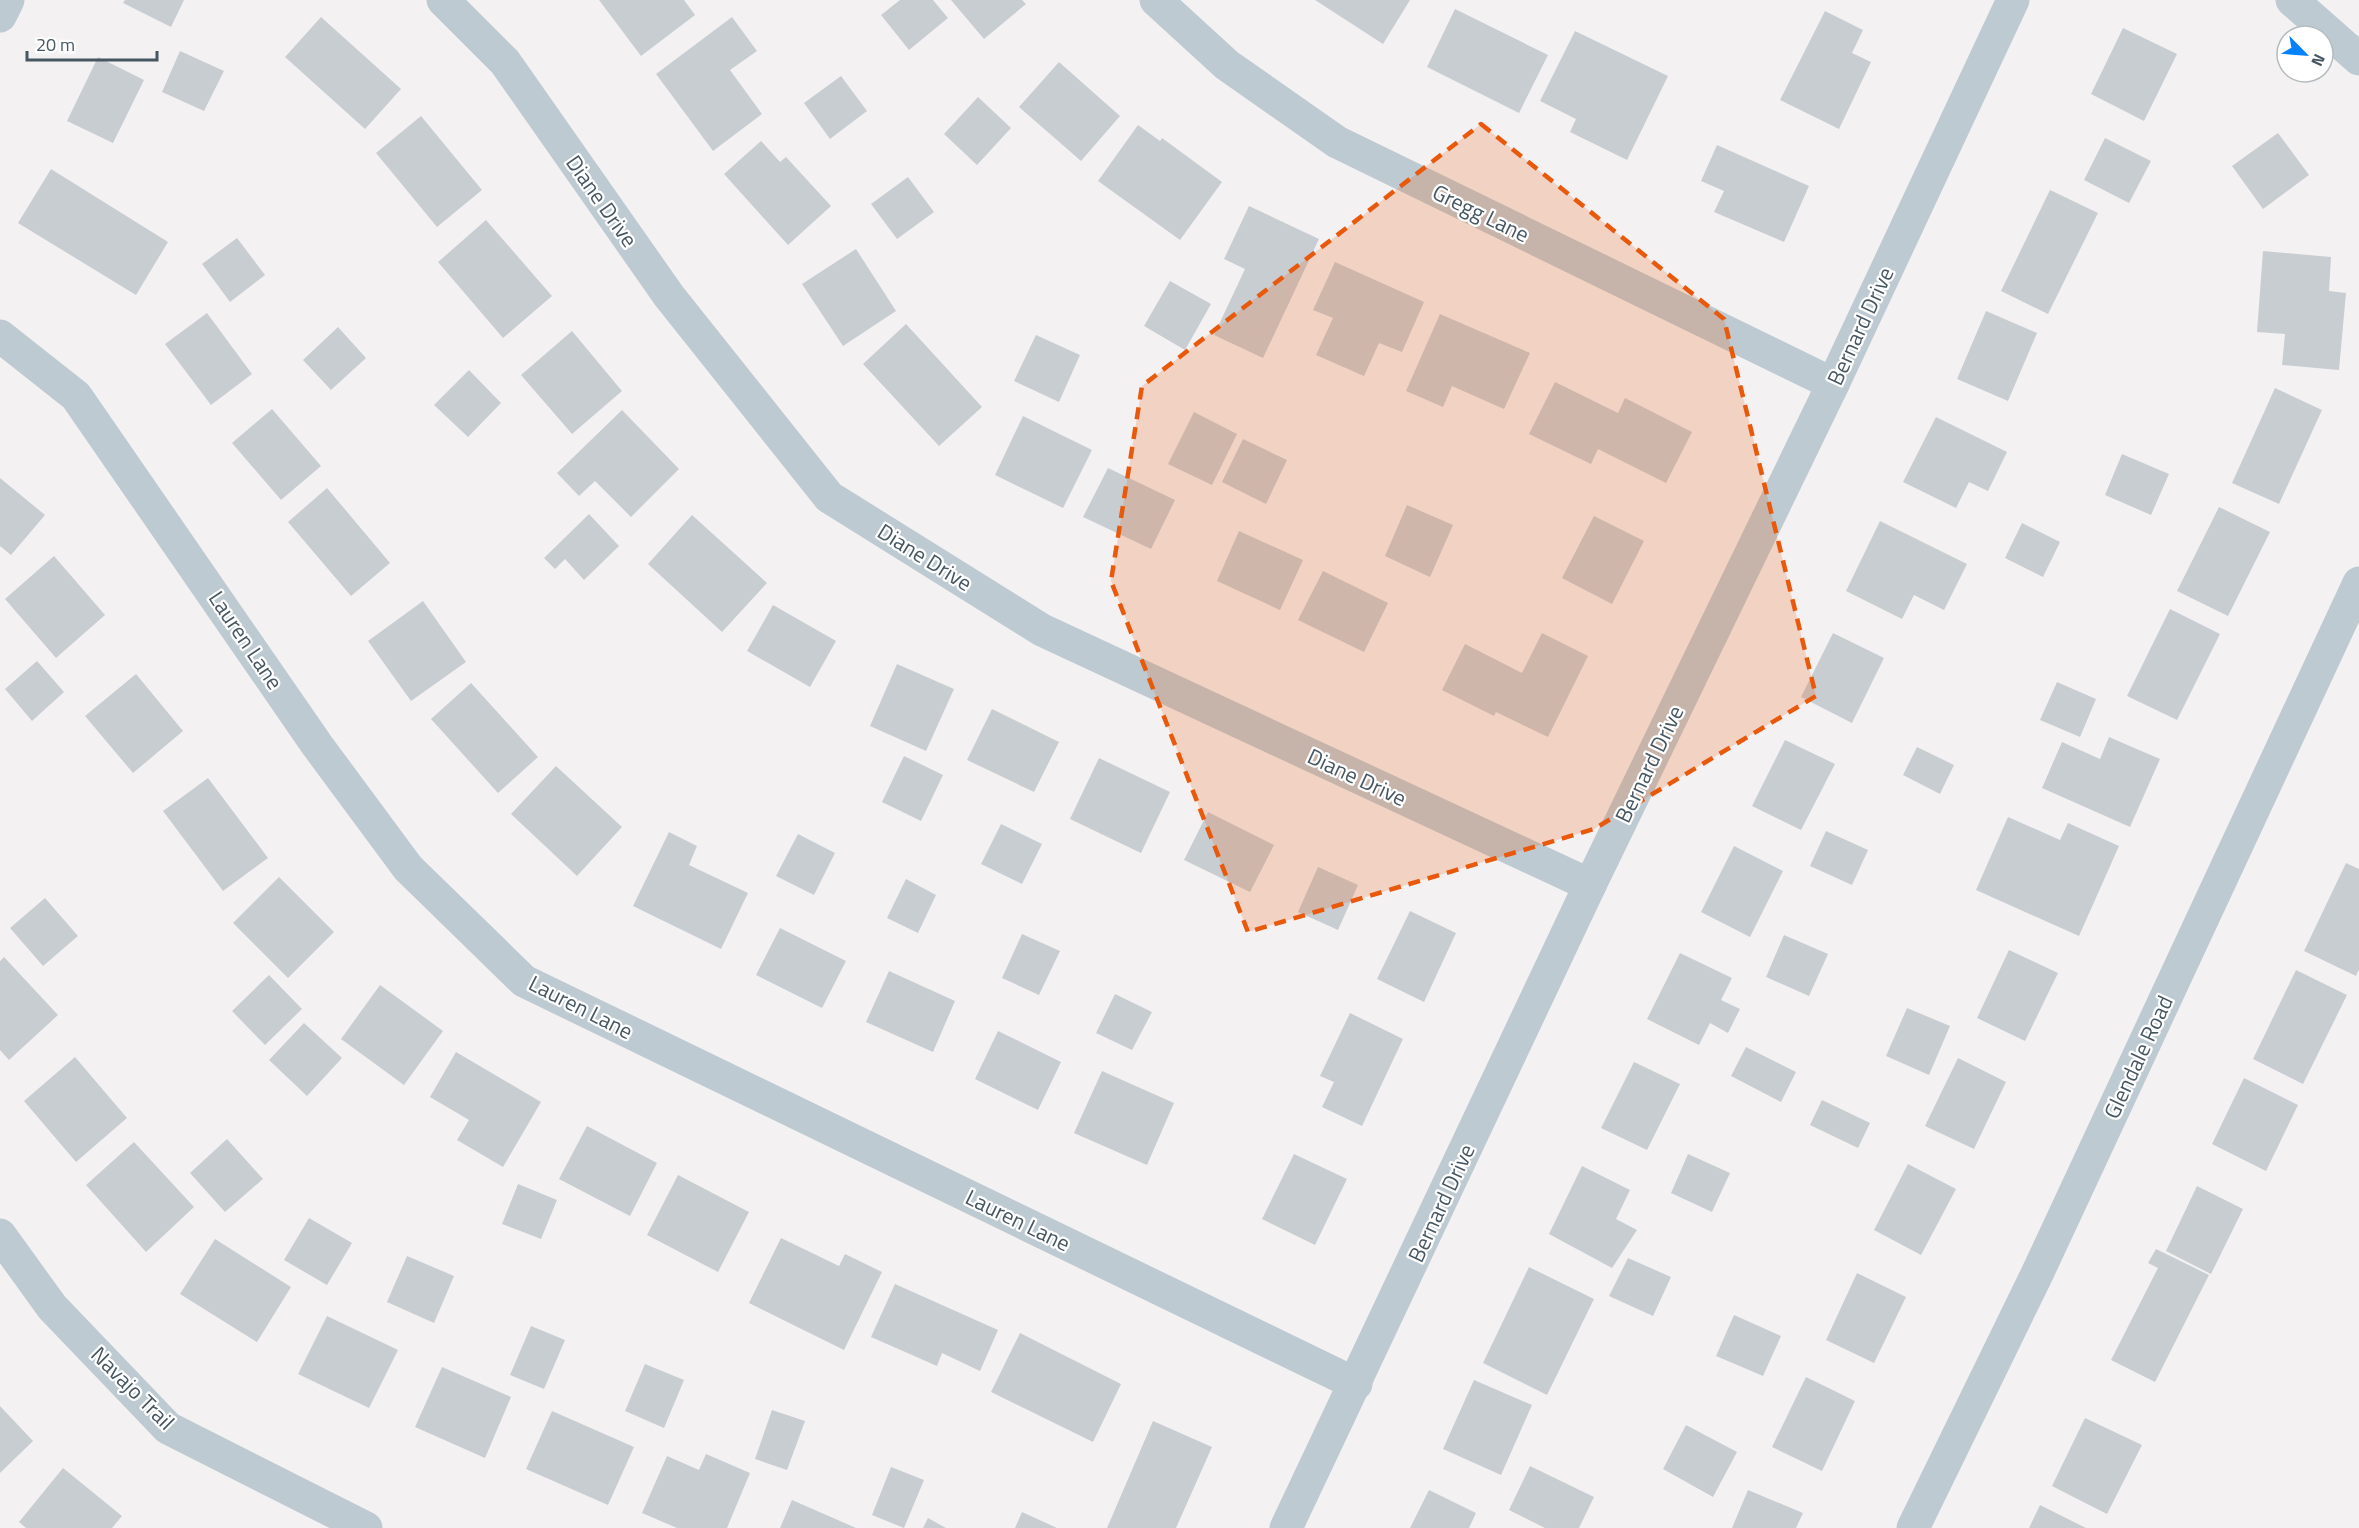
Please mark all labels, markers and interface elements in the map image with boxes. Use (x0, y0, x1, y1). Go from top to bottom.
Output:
scale bar (27, 24, 158, 62)
north arrow (2275, 24, 2335, 84)
text: 20 m (36, 31, 75, 58)
text: N (2305, 50, 2332, 70)
street label: Diane Drive (558, 148, 646, 254)
street label: Gregg Lane (1427, 175, 1535, 251)
street label: Bernard Drive (1818, 261, 1902, 391)
street label: Diane Drive (871, 515, 979, 599)
street label: Lauren Lane (200, 584, 292, 696)
street label: Bernard Drive (1606, 699, 1692, 829)
street label: Diane Drive (1302, 739, 1412, 815)
street label: Lauren Lane (523, 966, 639, 1048)
street label: Glendale Road (2095, 990, 2181, 1124)
street label: Bernard Drive (1399, 1138, 1483, 1268)
street label: Lauren Lane (960, 1180, 1076, 1260)
street label: Navajo Trail (83, 1338, 183, 1438)

